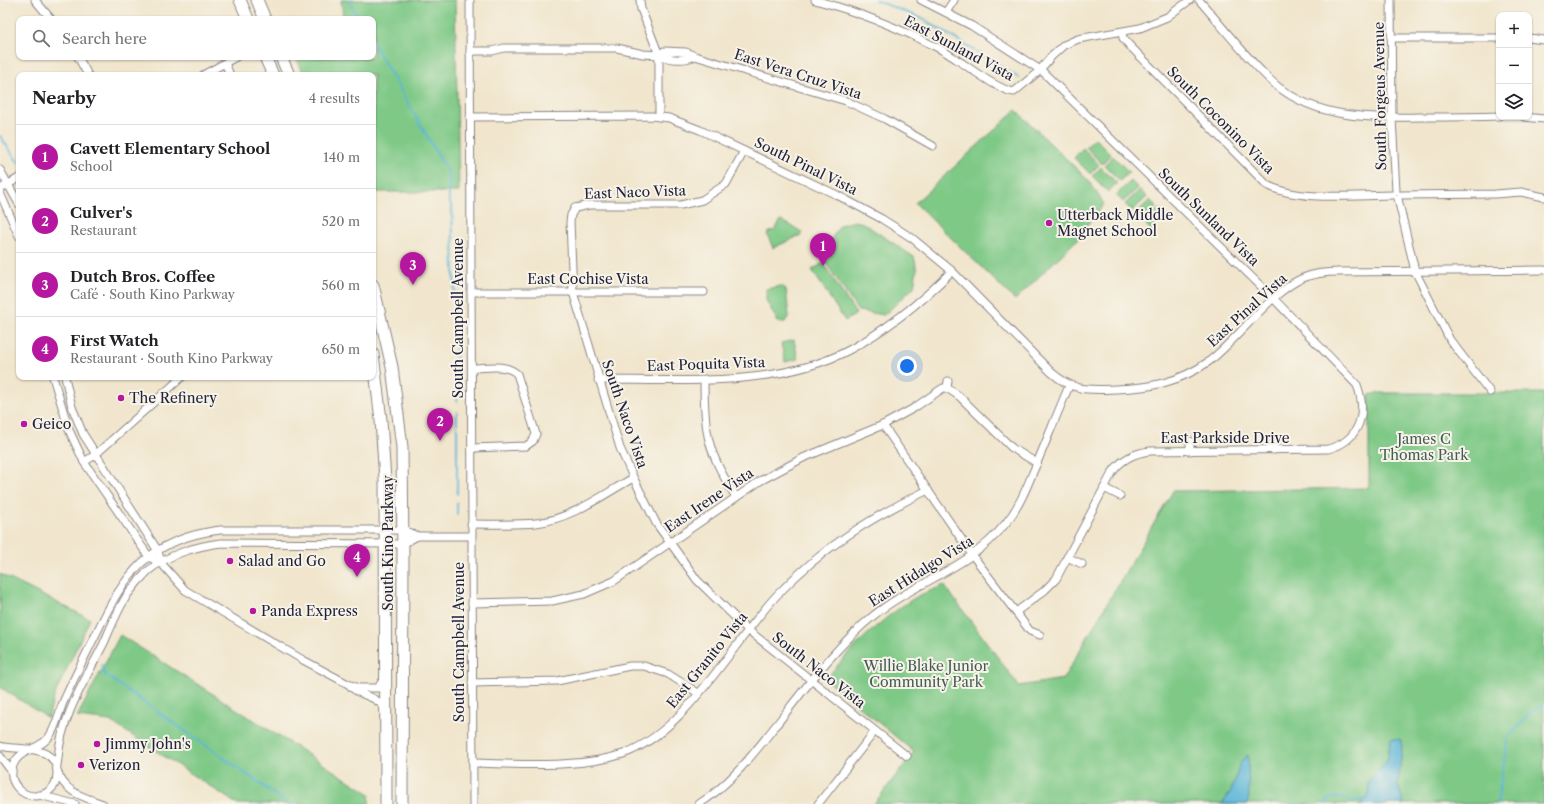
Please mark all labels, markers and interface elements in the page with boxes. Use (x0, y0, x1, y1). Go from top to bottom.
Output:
street label: East Sunland Vista (901, 11, 1018, 85)
map controls (1496, 12, 1532, 120)
button: + (1496, 12, 1532, 48)
search box (16, 16, 376, 60)
street label: South Forgeus Avenue (1370, 21, 1390, 171)
icon: search (30, 27, 52, 49)
text: Search here (62, 29, 147, 48)
street label: East Vera Cruz Vista (732, 45, 865, 103)
button: − (1496, 48, 1532, 84)
street label: South Coconino Vista (1164, 63, 1279, 178)
button: layers (1496, 84, 1532, 120)
text: Nearby (32, 88, 96, 108)
text: 4 results (309, 90, 360, 106)
street label: South Pinal Vista (751, 133, 861, 199)
text: Cavett Elementary School (70, 139, 270, 158)
text: 1 (42, 149, 48, 165)
text: 140 m (323, 149, 360, 165)
text: School (70, 158, 113, 174)
street label: South Sunland Vista (1155, 164, 1264, 270)
street label: East Naco Vista (584, 181, 687, 203)
text: Culver's (70, 203, 132, 222)
place label: Utterback Middle Magnet School (1057, 206, 1173, 240)
text: 2 (41, 213, 49, 229)
text: 520 m (322, 213, 360, 229)
marker: Utterback Middle Magnet School (1044, 218, 1054, 228)
text: Restaurant (70, 222, 137, 238)
pin: 1 (810, 233, 836, 266)
street label: South Campbell Avenue (449, 238, 467, 398)
pin: 3 (400, 252, 426, 285)
text: Dutch Bros. Coffee (70, 267, 215, 286)
street label: East Pinal Vista (1203, 269, 1291, 351)
street label: East Cochise Vista (527, 270, 649, 288)
text: 3 (41, 277, 49, 293)
text: 560 m (322, 277, 360, 293)
text: Café · South Kino Parkway (70, 286, 235, 302)
text: First Watch (70, 331, 159, 350)
text: 4 (41, 341, 49, 357)
text: 650 m (322, 341, 360, 357)
text: Restaurant · South Kino Parkway (70, 350, 273, 366)
street label: East Poquita Vista (646, 353, 766, 375)
your location (897, 356, 917, 376)
street label: South Naco Vista (598, 357, 652, 471)
place label: The Refinery (129, 389, 217, 407)
marker: The Refinery (116, 393, 126, 403)
pin: 2 (427, 408, 453, 441)
place label: Geico (32, 415, 71, 433)
marker: Geico (19, 419, 29, 429)
street label: East Parkside Drive (1161, 429, 1290, 447)
park label: James C Thomas Park (1380, 430, 1469, 464)
street label: East Irene Vista (661, 463, 757, 536)
street label: South Kino Parkway (379, 475, 397, 611)
street label: East Hidalgo Vista (865, 531, 977, 610)
pin: 4 (344, 544, 370, 577)
place label: Salad and Go (238, 552, 326, 570)
marker: Salad and Go (225, 556, 235, 566)
street label: South Campbell Avenue (450, 562, 468, 722)
place label: Panda Express (261, 602, 358, 620)
marker: Panda Express (248, 606, 258, 616)
street label: East Granito Vista (663, 608, 752, 712)
street label: South Naco Vista (769, 628, 870, 712)
park label: Willie Blake Junior Community Park (862, 657, 989, 691)
place label: Jimmy John's (103, 735, 191, 753)
marker: Jimmy John's (92, 739, 102, 749)
place label: Verizon (88, 756, 141, 774)
marker: Verizon (76, 760, 86, 770)

